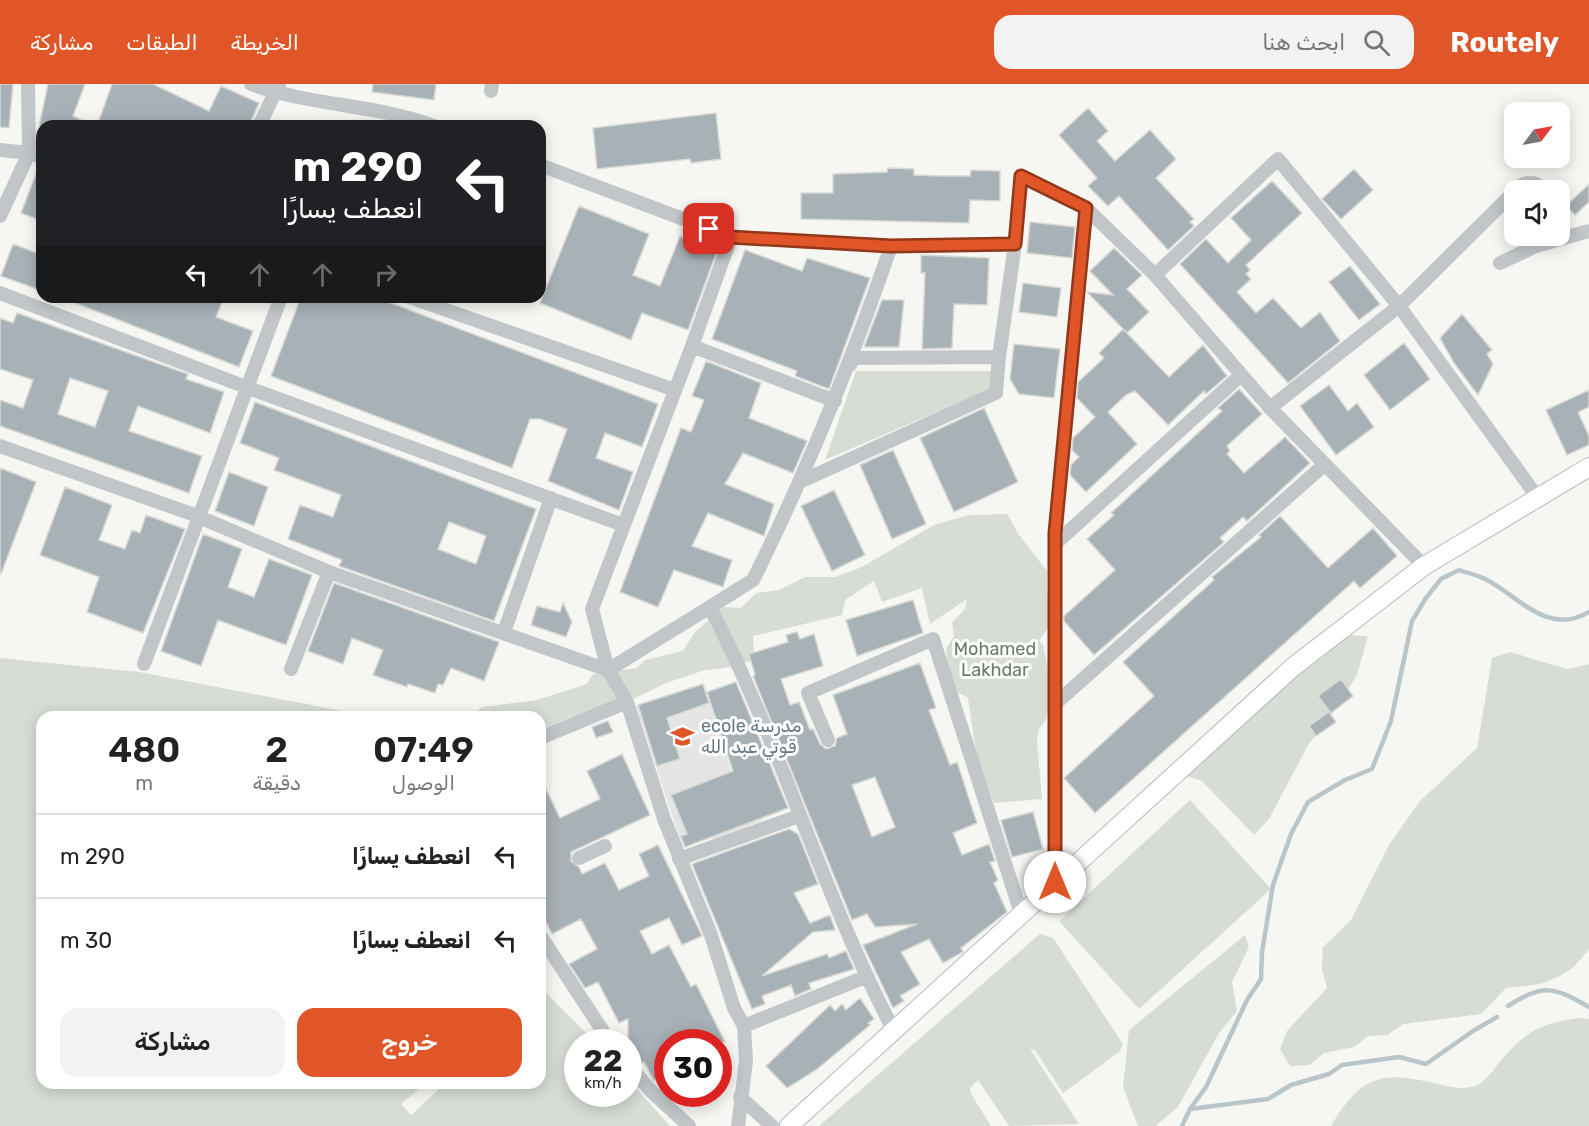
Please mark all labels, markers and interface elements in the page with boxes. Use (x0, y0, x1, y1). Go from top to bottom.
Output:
search box (994, 15, 1414, 69)
icon: search (1360, 26, 1393, 59)
text: Routely (1450, 26, 1559, 59)
text: ابحث هنا (1262, 29, 1345, 56)
text: مشاركة (30, 30, 93, 55)
text: الطبقات (126, 30, 198, 55)
text: الخريطة (231, 30, 299, 55)
north arrow (1504, 102, 1570, 168)
map controls (1504, 102, 1570, 246)
text: 290 m (293, 142, 423, 192)
icon: left (444, 144, 522, 222)
button: sound (1504, 180, 1570, 246)
text: انعطف يسارًا (281, 193, 423, 225)
pin (683, 203, 734, 254)
icon: arrive (692, 212, 725, 245)
icon: left (180, 258, 213, 291)
icon: ahead (243, 258, 276, 291)
icon: ahead (306, 258, 339, 291)
icon: right (369, 258, 402, 291)
park label: Mohamed Lakhdar (954, 638, 1036, 681)
place label: ecole مدرسة قوتي عبد الله (701, 715, 801, 760)
school or university icon: ecole مدرسة قوتي عبد الله (670, 723, 696, 749)
text: 480 (108, 728, 180, 771)
text: 2 (265, 728, 288, 771)
text: 07:49 (373, 728, 474, 771)
text: m (135, 771, 153, 795)
text: دقيقة (252, 771, 301, 795)
text: الوصول (392, 771, 455, 795)
icon: left (489, 840, 522, 873)
text: 290 m (60, 843, 125, 870)
text: انعطف يسارًا (352, 843, 471, 870)
position arrow (1023, 850, 1087, 914)
icon: left (489, 924, 522, 957)
text: 30 m (60, 927, 112, 954)
text: انعطف يسارًا (352, 927, 471, 954)
button: مشاركة (60, 1008, 285, 1077)
button: خروج (297, 1008, 522, 1077)
speed limit sign: 30 (654, 1029, 732, 1107)
text: 22 (584, 1043, 623, 1079)
text: km/h (584, 1074, 622, 1092)

